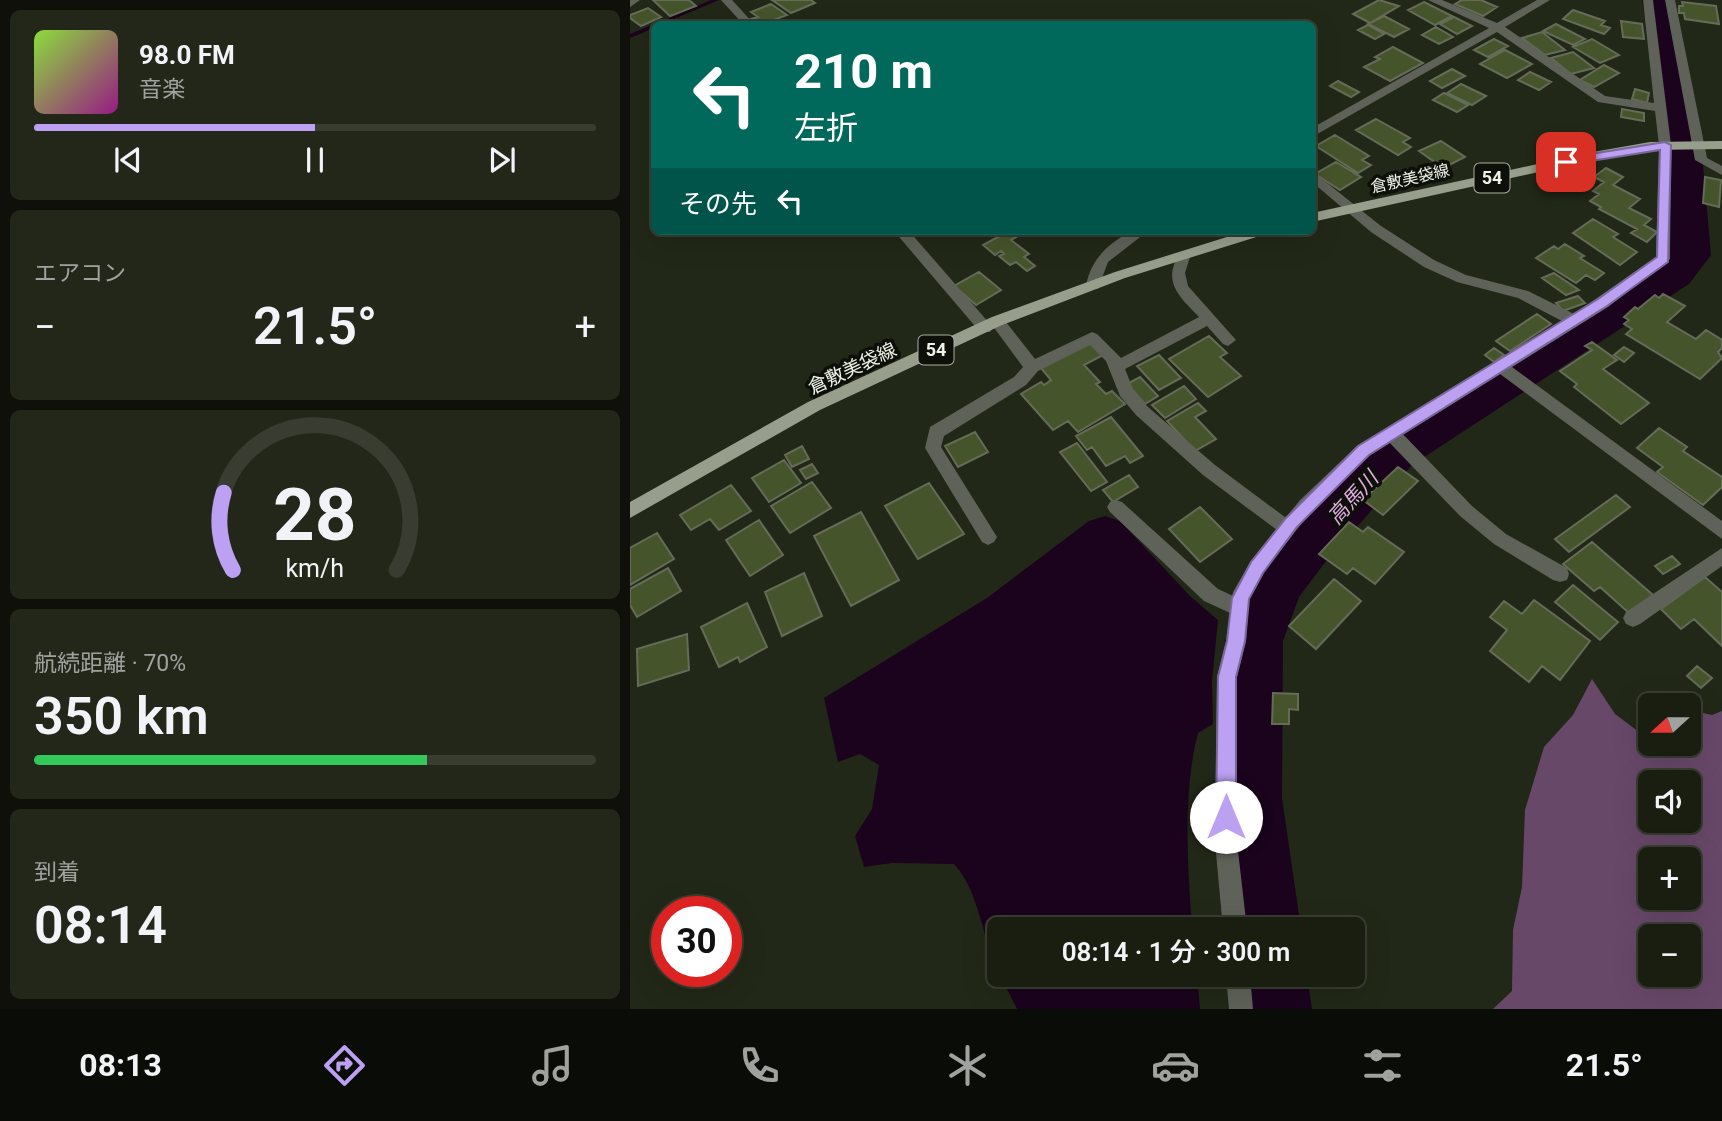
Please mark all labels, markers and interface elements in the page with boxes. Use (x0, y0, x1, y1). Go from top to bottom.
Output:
text: 98.0 FM (139, 40, 235, 70)
text: 210 m (794, 43, 933, 100)
icon: left (679, 49, 770, 140)
text: 音楽 (139, 76, 185, 103)
text: 左折 (794, 109, 858, 147)
pin (1536, 132, 1596, 192)
icon: previous (109, 141, 147, 179)
icon: pause (296, 141, 334, 179)
icon: next (483, 141, 521, 179)
icon: arrive (1547, 143, 1585, 181)
street label: 倉敷美袋線 (1369, 160, 1451, 197)
road number: 54 (1474, 163, 1510, 192)
icon: left (771, 182, 809, 220)
text: その先 (679, 189, 757, 219)
text: エアコン (34, 260, 126, 287)
text: 21.5° (253, 296, 377, 357)
text: − (34, 305, 56, 349)
text: + (574, 305, 596, 349)
road number: 54 (918, 336, 954, 364)
street label: 倉敷美袋線 (804, 338, 900, 399)
water label: 高馬川 (1323, 465, 1384, 529)
text: 28 (273, 473, 357, 559)
text: km/h (286, 554, 344, 583)
text: 航続距離 · 70% (34, 650, 186, 677)
text: 350 km (34, 686, 209, 747)
north arrow (1638, 693, 1701, 756)
map controls (1638, 693, 1701, 987)
button: sound (1638, 770, 1701, 833)
position arrow (1189, 780, 1263, 854)
button: + (1638, 847, 1701, 910)
text: 到着 (34, 859, 80, 886)
text: 08:14 (34, 895, 167, 956)
speed limit sign: 30 (651, 896, 742, 987)
button: − (1638, 924, 1701, 987)
text: 08:14 · 1 分 · 300 m (1062, 937, 1290, 967)
icon: directions (320, 1041, 369, 1090)
icon: music (528, 1041, 577, 1090)
icon: phone (735, 1041, 784, 1090)
icon: climate (943, 1041, 992, 1090)
icon: car (1151, 1041, 1200, 1090)
icon: filters (1358, 1041, 1407, 1090)
text: 08:13 (79, 1046, 162, 1084)
text: 21.5° (1566, 1046, 1643, 1084)

